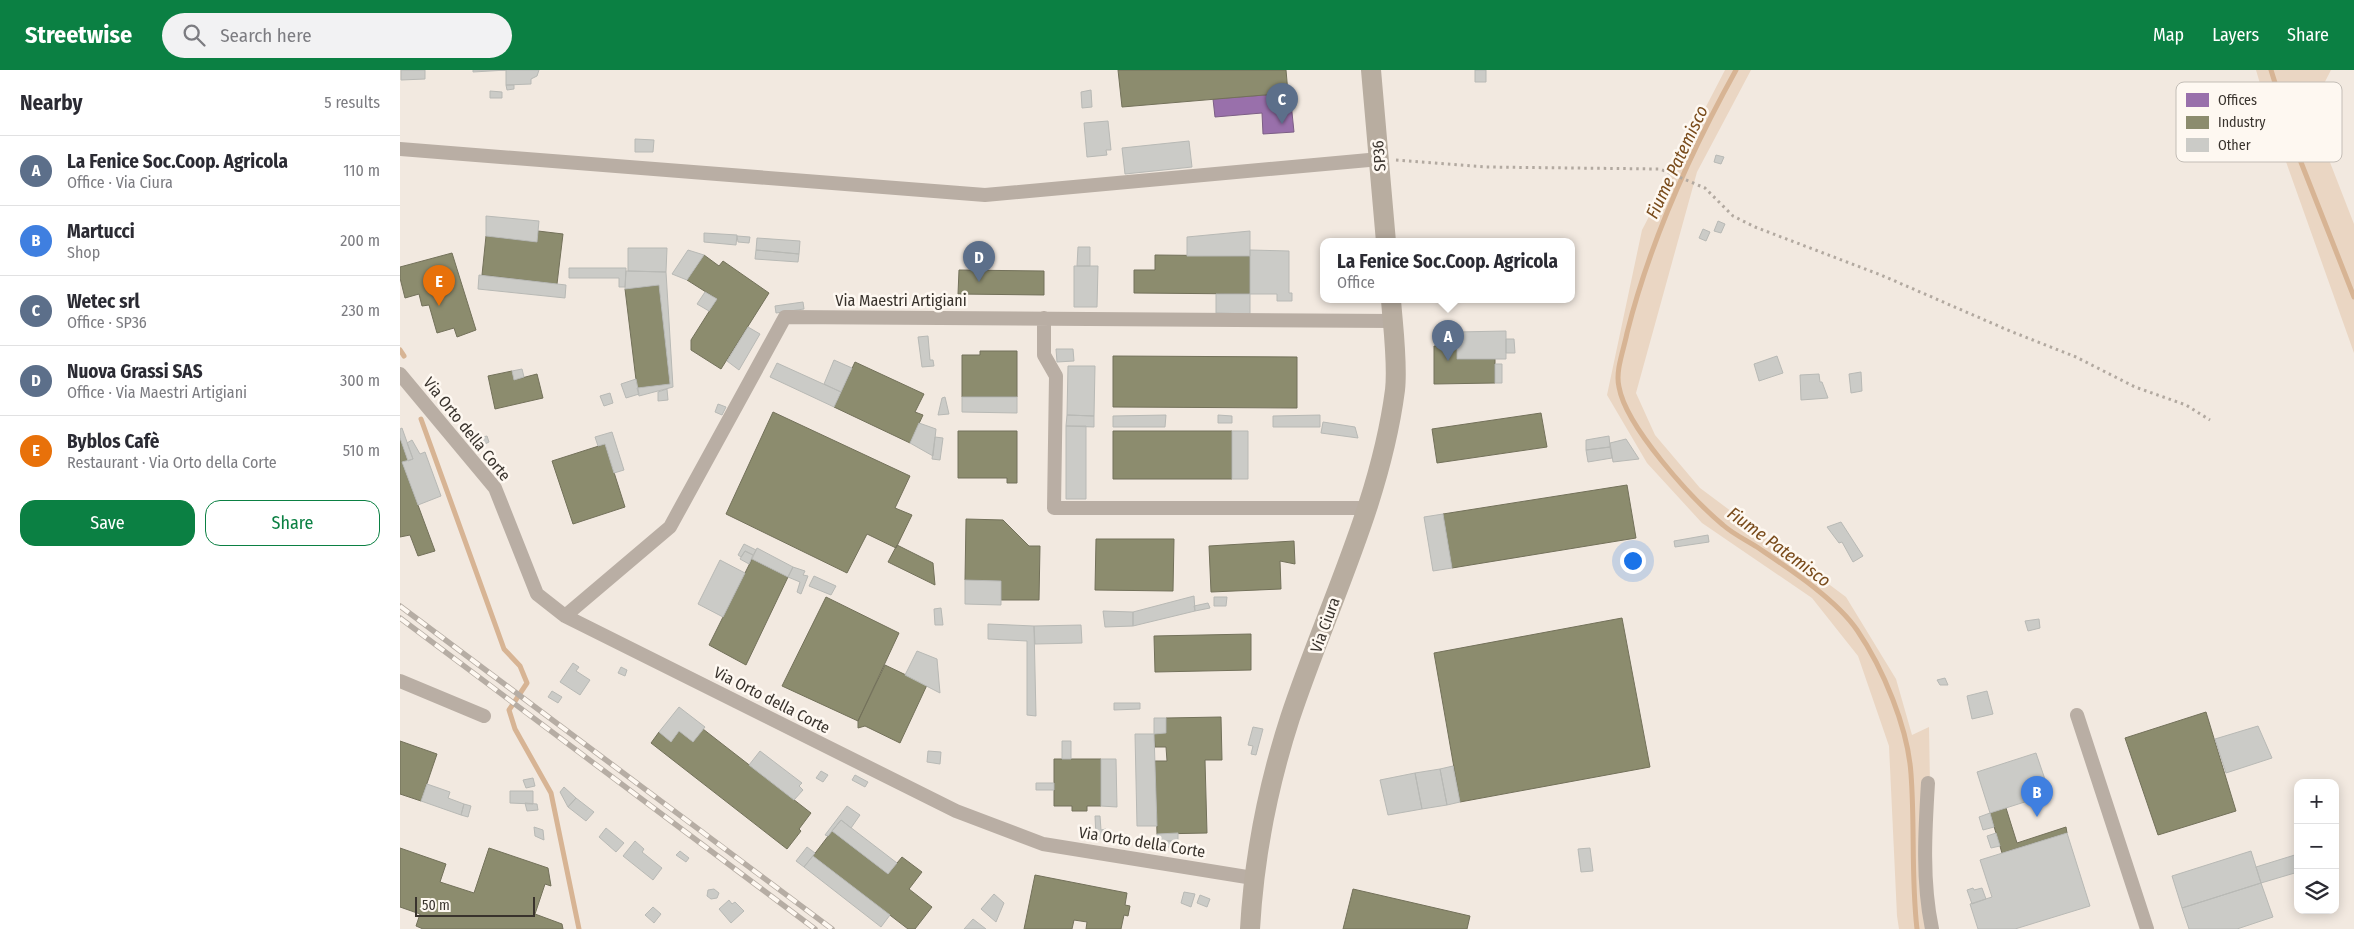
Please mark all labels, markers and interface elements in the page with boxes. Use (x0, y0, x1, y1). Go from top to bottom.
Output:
search box (162, 13, 512, 58)
text: Streetwise (25, 21, 132, 49)
icon: search (180, 21, 208, 49)
text: Search here (220, 24, 312, 47)
text: Map (2153, 24, 2184, 46)
text: Layers (2212, 24, 2259, 46)
text: Share (2287, 24, 2329, 46)
legend (2176, 82, 2342, 162)
pin: C (1266, 83, 1298, 124)
text: Nearby (20, 90, 82, 116)
text: Offices (2218, 92, 2257, 109)
text: 5 results (324, 93, 380, 112)
water label: Fiume Patemisco (1641, 102, 1713, 222)
text: Industry (2218, 114, 2266, 131)
text: Other (2218, 137, 2251, 154)
street label: SP36 (1368, 140, 1390, 172)
text: La Fenice Soc.Coop. Agricola (67, 150, 288, 173)
text: A (32, 161, 40, 180)
text: 110 m (343, 161, 380, 180)
text: Office · Via Ciura (67, 173, 173, 192)
text: Martucci (67, 220, 135, 243)
text: B (32, 231, 40, 250)
text: 200 m (340, 231, 380, 250)
popup (1320, 238, 1575, 303)
pin: D (963, 241, 995, 282)
text: Shop (67, 243, 100, 262)
text: La Fenice Soc.Coop. Agricola (1337, 250, 1558, 273)
pin: E (423, 265, 455, 306)
text: Office (1337, 273, 1375, 292)
text: Wetec srl (67, 290, 140, 313)
street label: Via Maestri Artigiani (835, 291, 967, 310)
text: C (32, 301, 40, 320)
text: 230 m (341, 301, 380, 320)
text: Office · SP36 (67, 313, 147, 332)
pin: A (1432, 320, 1464, 361)
text: Nuova Grassi SAS (67, 360, 203, 383)
text: D (31, 371, 41, 390)
text: 300 m (340, 371, 380, 390)
street label: Via Orto della Corte (419, 373, 515, 485)
text: Office · Via Maestri Artigiani (67, 383, 247, 402)
text: Byblos Cafè (67, 430, 159, 453)
text: E (32, 441, 40, 460)
text: 510 m (343, 441, 380, 460)
text: Restaurant · Via Orto della Corte (67, 453, 277, 472)
button: Save (20, 500, 195, 546)
button: Share (205, 500, 380, 546)
water label: Fiume Patemisco (1723, 502, 1835, 592)
your location (1620, 548, 1646, 574)
street label: Via Ciura (1306, 595, 1344, 655)
street label: Via Orto della Corte (711, 663, 833, 738)
pin: B (2021, 776, 2053, 817)
map controls (2294, 779, 2339, 914)
button: + (2294, 779, 2339, 824)
street label: Via Orto della Corte (1077, 823, 1207, 861)
button: − (2294, 824, 2339, 869)
button: layers (2294, 869, 2339, 914)
scale bar (415, 894, 535, 917)
text: 50 m (422, 897, 450, 914)

